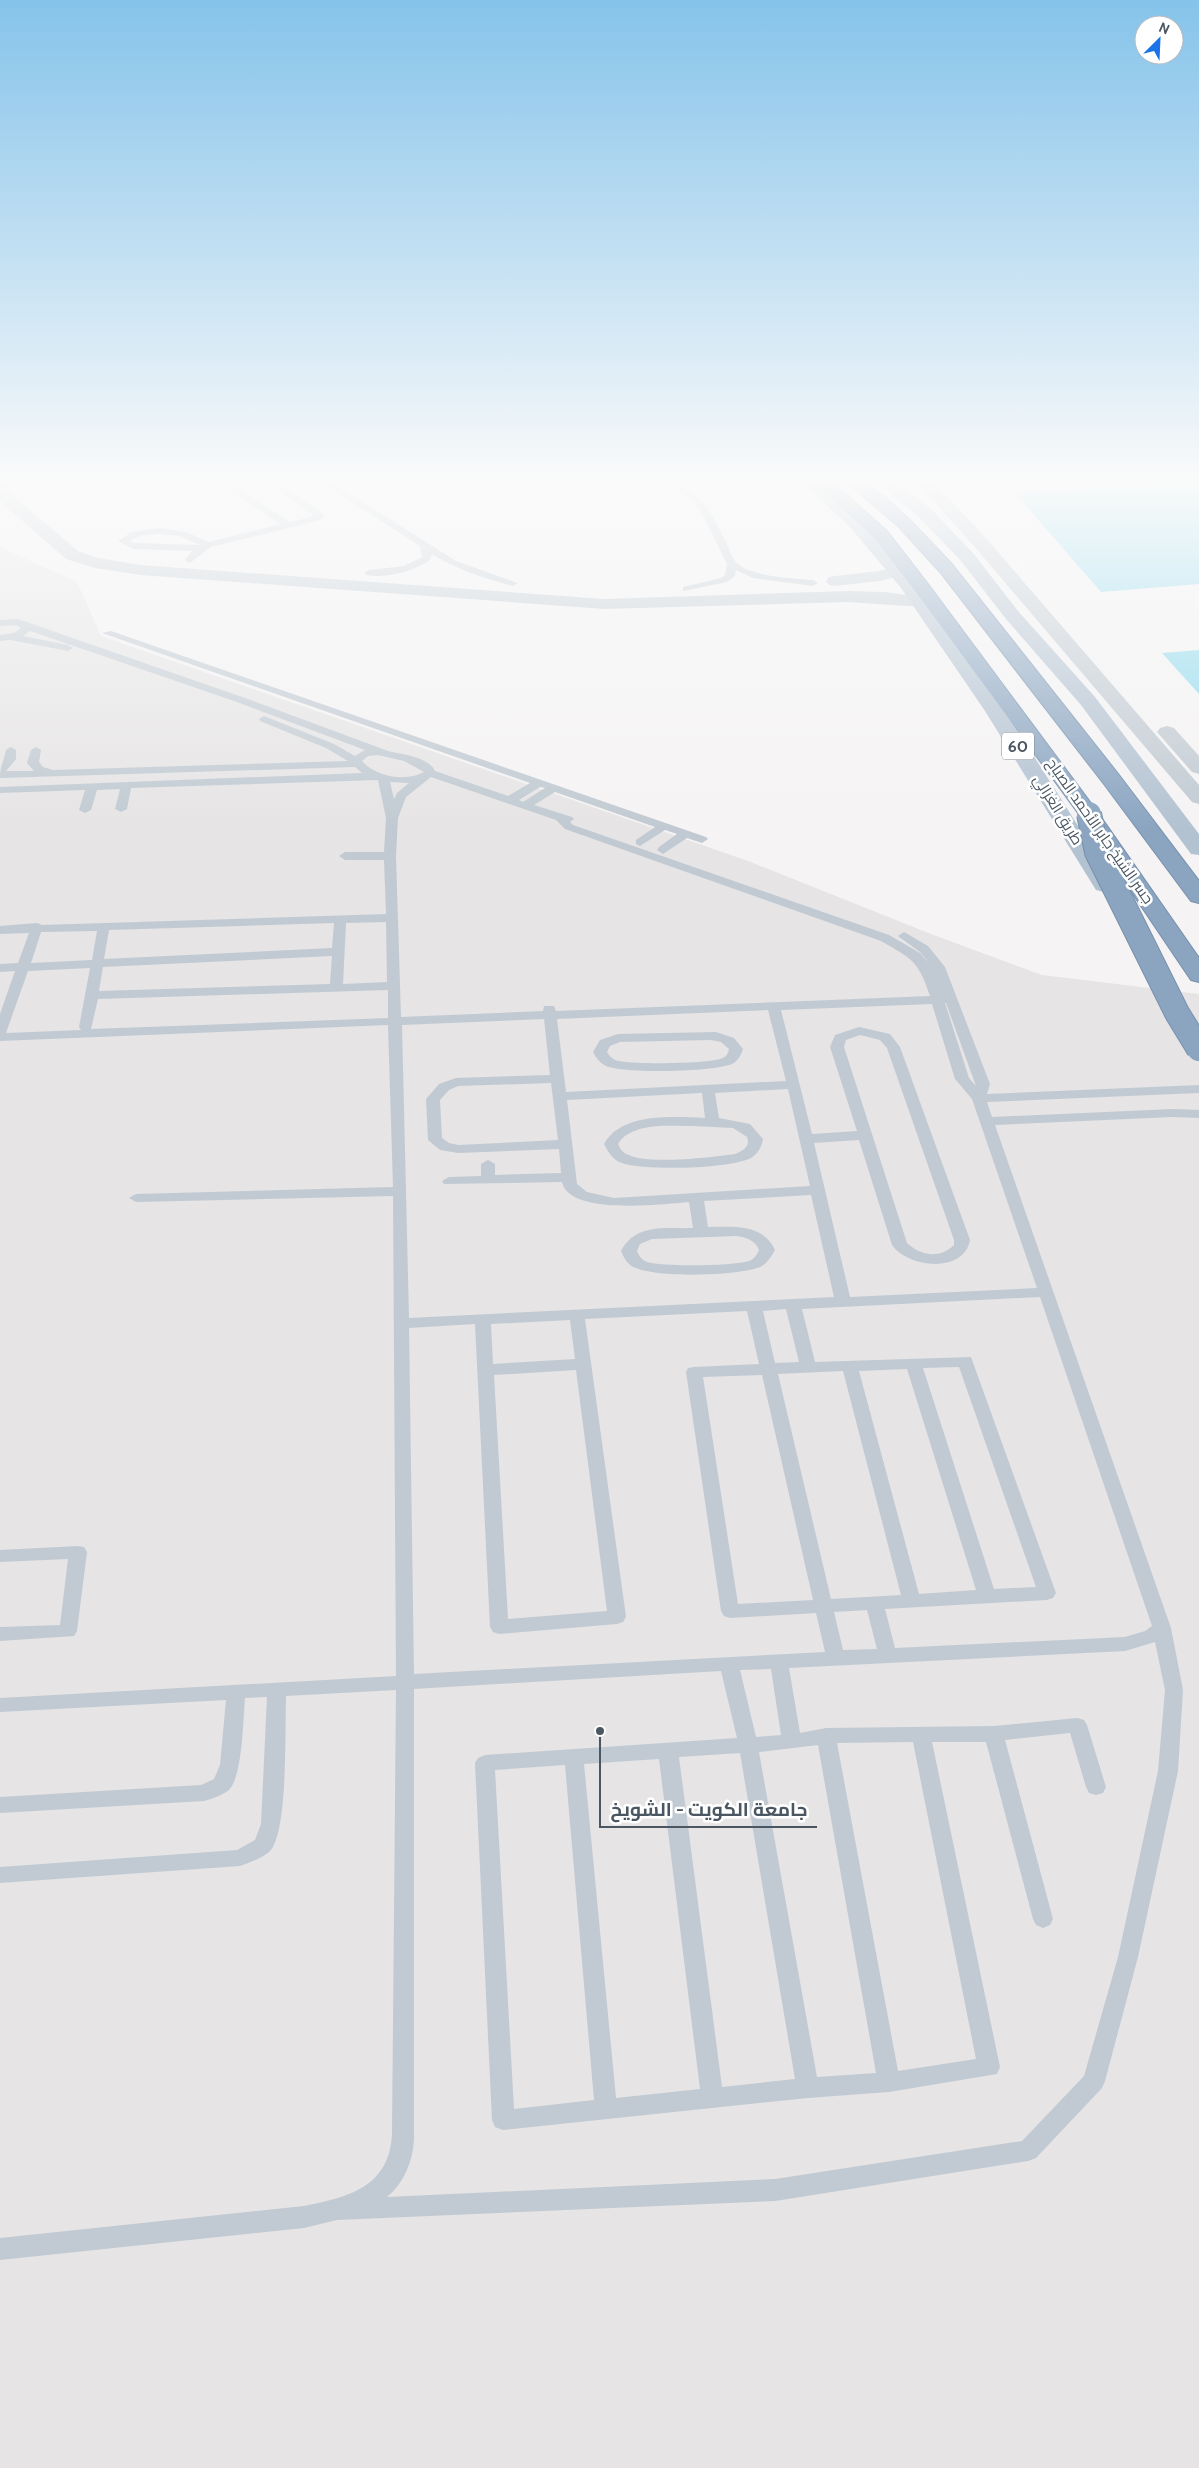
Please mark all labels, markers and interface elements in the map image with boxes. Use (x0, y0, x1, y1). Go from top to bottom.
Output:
north arrow (1134, 15, 1184, 65)
text: N (1156, 18, 1172, 38)
road number: 60 (1002, 732, 1034, 759)
street label: جسر الشيخ جابر الأحمد الصباح (1041, 755, 1157, 908)
street label: طريق الغزالي (1027, 772, 1087, 850)
callout: جامعة الكويت - الشويخ (600, 1793, 817, 1827)
text: جامعة الكويت - الشويخ (611, 1798, 807, 1823)

